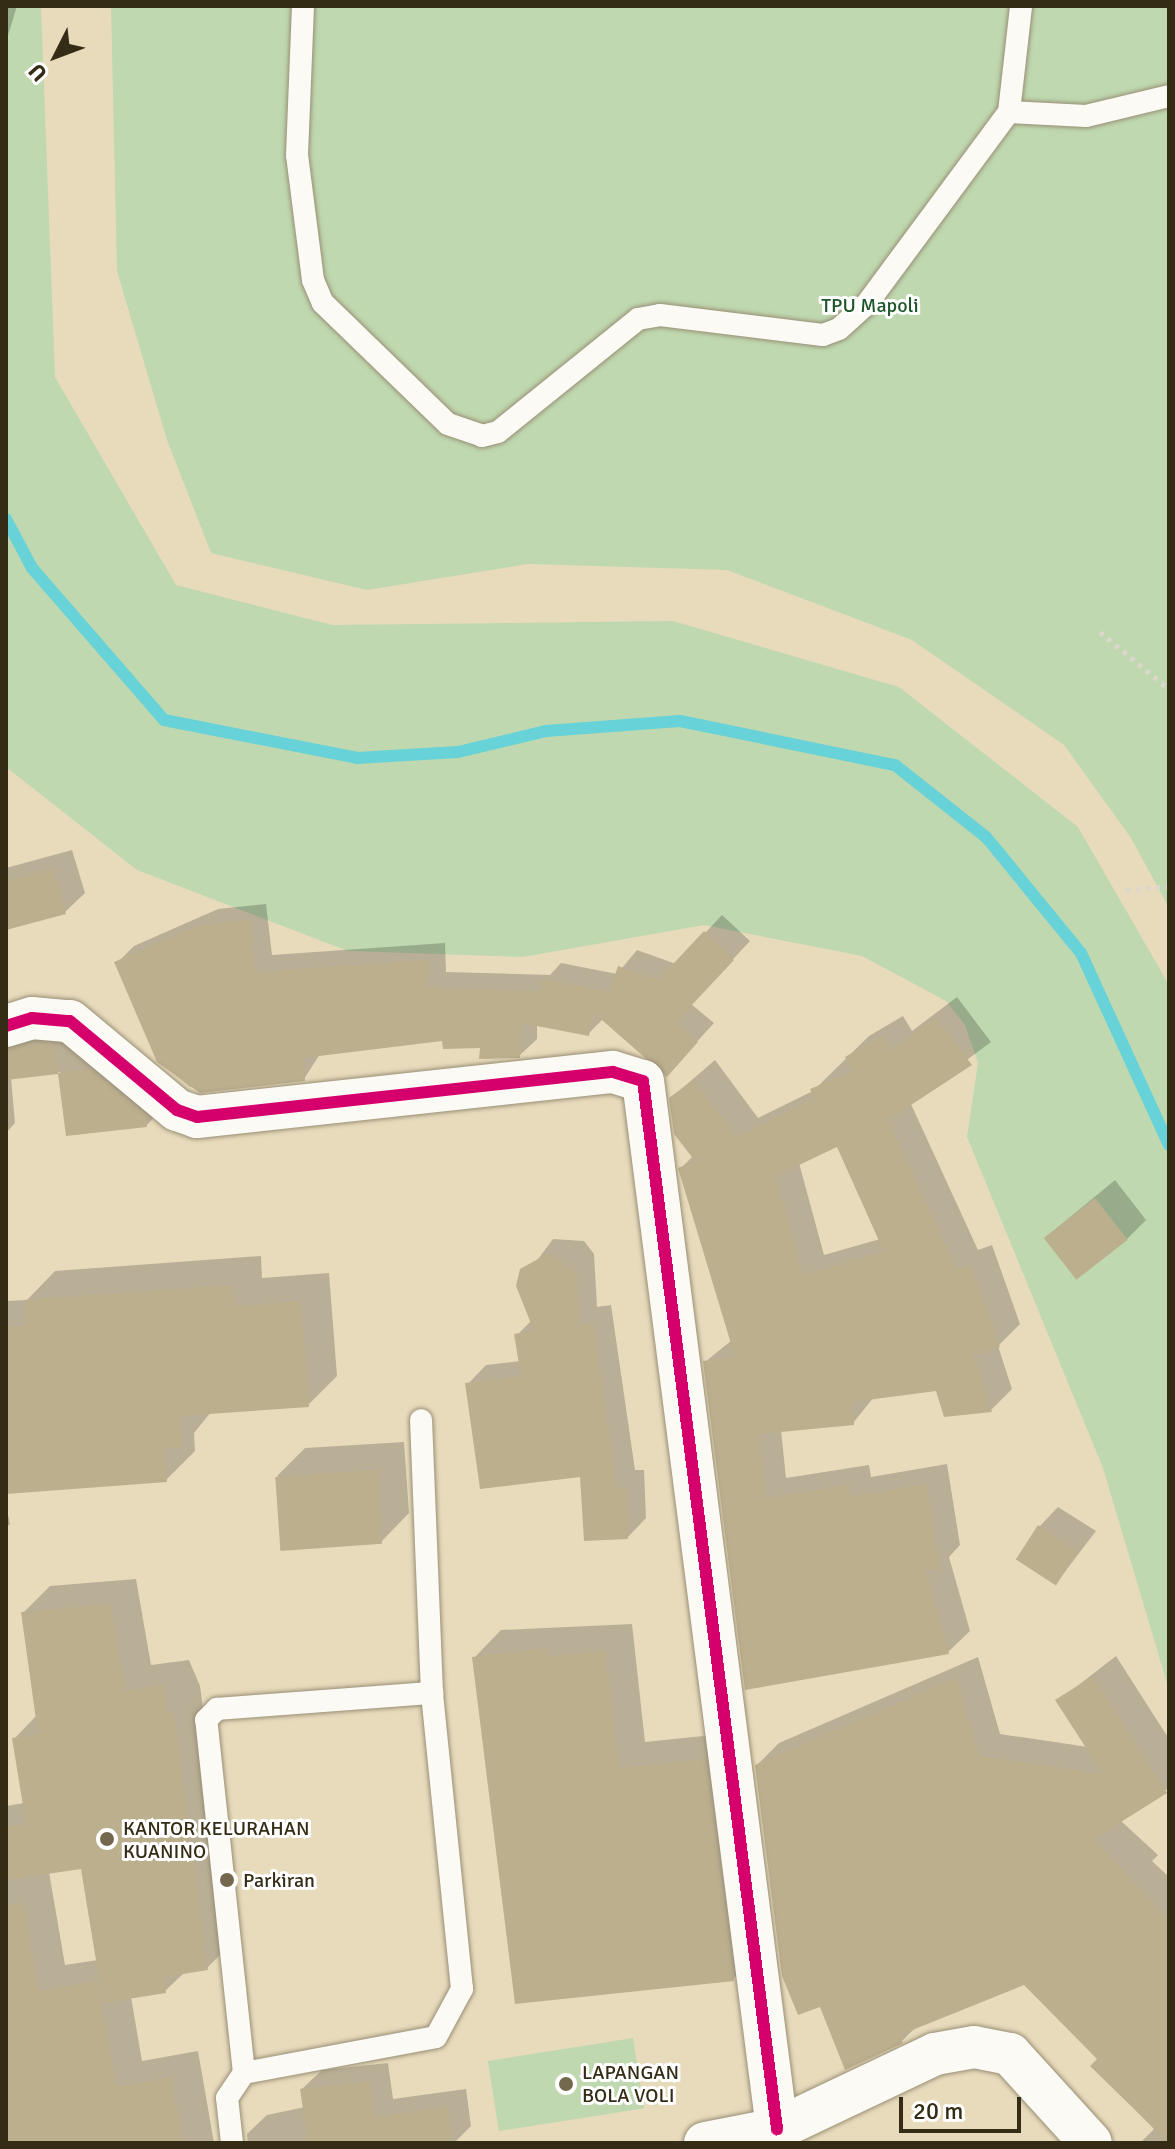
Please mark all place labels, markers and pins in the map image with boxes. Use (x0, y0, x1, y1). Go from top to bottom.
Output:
place label: KANTOR KELURAHAN KUANINO (123, 1816, 310, 1863)
marker: KANTOR KELURAHAN KUANINO (98, 1830, 116, 1848)
place label: Parkiran (243, 1868, 315, 1892)
marker: Parkiran (218, 1871, 236, 1889)
place label: LAPANGAN BOLA VOLI (582, 2060, 679, 2107)
marker: LAPANGAN BOLA VOLI (557, 2075, 575, 2093)

